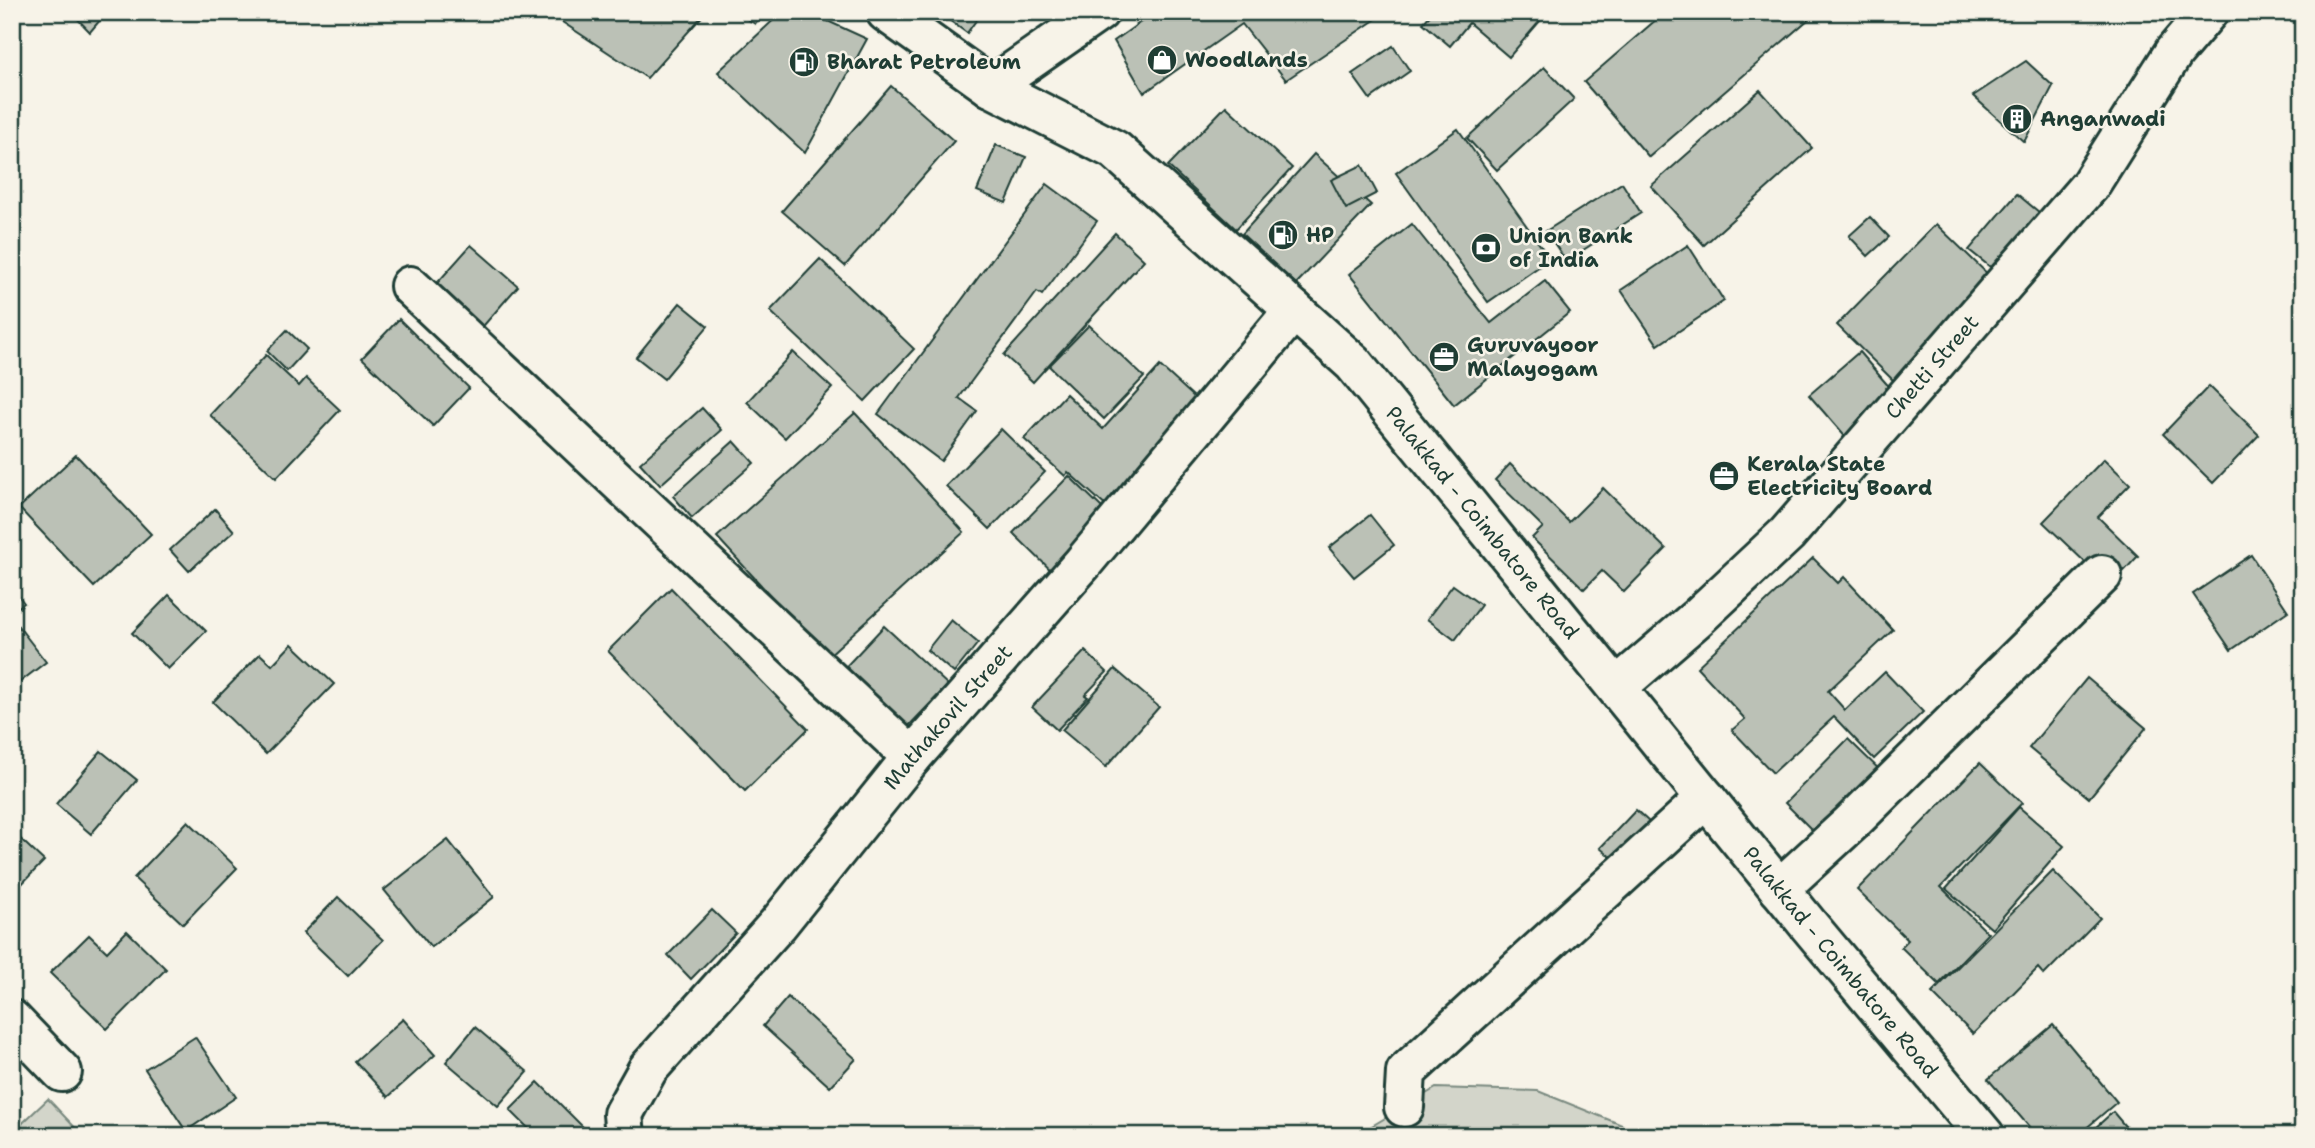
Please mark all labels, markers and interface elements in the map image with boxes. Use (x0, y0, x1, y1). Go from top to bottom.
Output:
shop icon: Woodlands (1145, 43, 1179, 77)
fuel station icon: Bharat Petroleum (787, 45, 821, 79)
place label: Woodlands (1185, 46, 1308, 74)
place label: Bharat Petroleum (827, 48, 1021, 76)
building icon: Anganwadi (2000, 102, 2034, 136)
place label: Anganwadi (2040, 105, 2166, 133)
fuel station icon: HP (1266, 218, 1300, 252)
place label: HP (1306, 221, 1334, 249)
place label: Union Bank of India (1509, 222, 1633, 274)
bank icon: Union Bank of India (1469, 231, 1503, 265)
street label: Chetti Street (1879, 309, 1985, 425)
place label: Guruvayoor Malayogam (1467, 331, 1599, 383)
office icon: Guruvayoor Malayogam (1427, 340, 1461, 374)
street label: Palakkad - Coimbatore Road (1379, 400, 1585, 645)
place label: Kerala State Electricity Board (1747, 450, 1932, 502)
office icon: Kerala State Electricity Board (1707, 459, 1741, 493)
street label: Mathakovil Street (877, 639, 1019, 796)
street label: Palakkad - Coimbatore Road (1737, 841, 1945, 1084)

